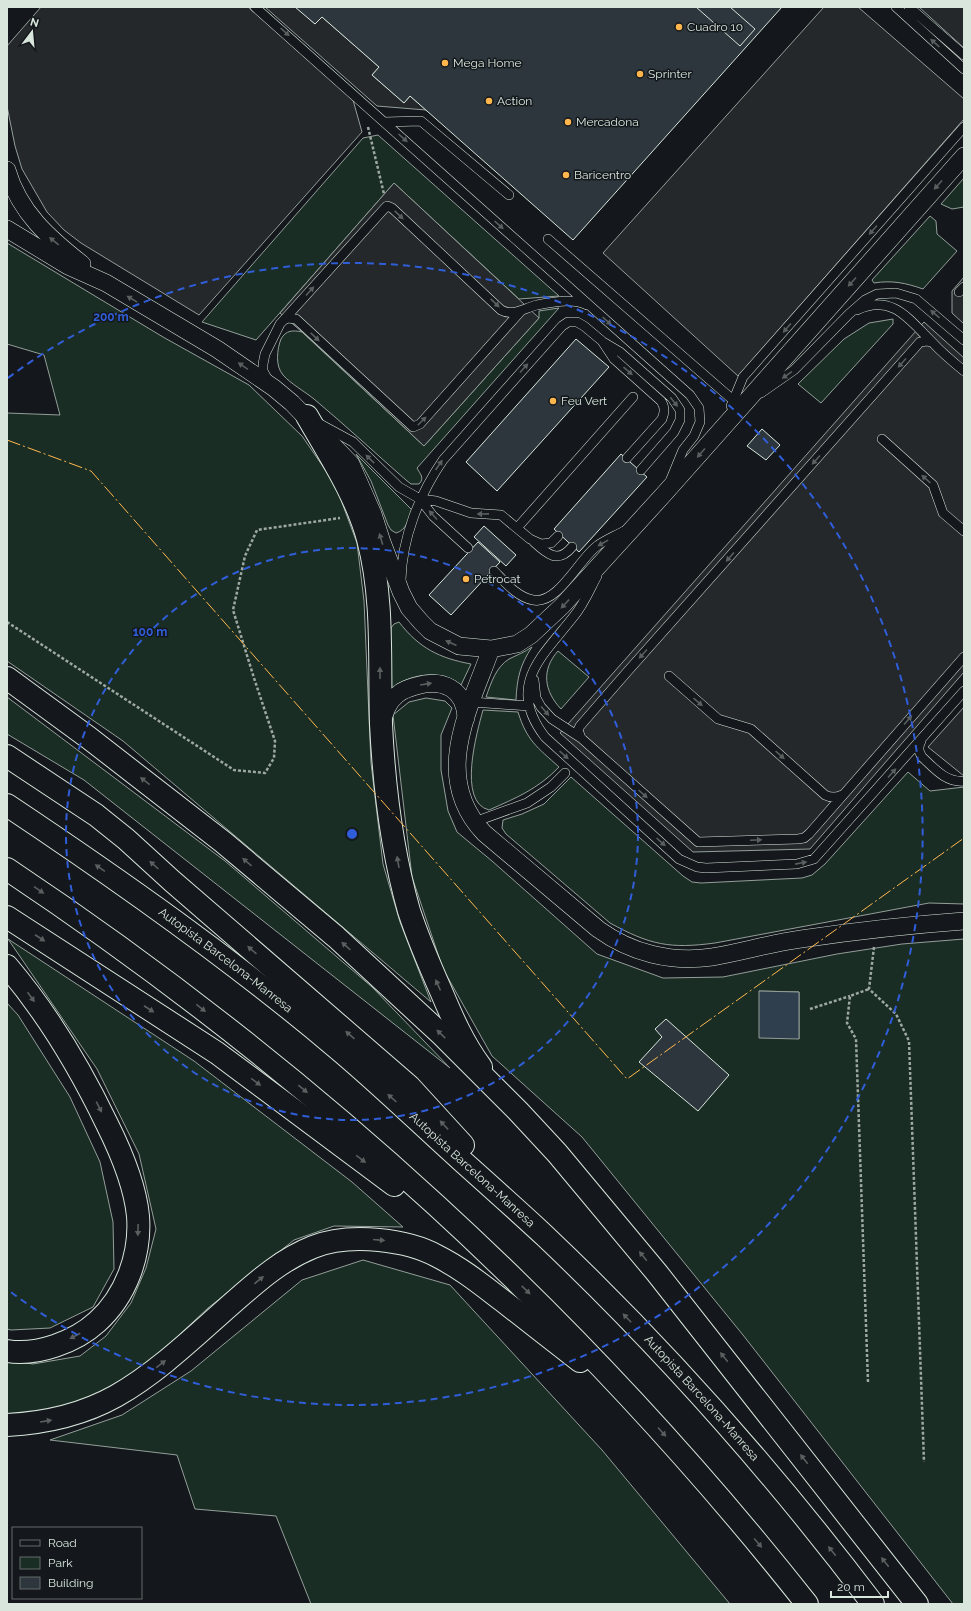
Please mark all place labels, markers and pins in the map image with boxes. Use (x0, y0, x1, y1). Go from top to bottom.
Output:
place label: Cuadro 10 (687, 20, 743, 34)
marker: Cuadro 10 (674, 22, 684, 32)
place label: Mega Home (453, 56, 521, 70)
marker: Mega Home (440, 58, 450, 68)
place label: Sprinter (648, 67, 692, 81)
marker: Sprinter (635, 69, 645, 79)
place label: Action (497, 94, 532, 108)
marker: Action (484, 96, 494, 106)
place label: Mercadona (576, 115, 639, 129)
marker: Mercadona (563, 117, 573, 127)
place label: Baricentro (574, 168, 631, 182)
marker: Baricentro (561, 170, 571, 180)
place label: Feu Vert (561, 394, 607, 408)
marker: Feu Vert (548, 396, 558, 406)
place label: Petrocat (474, 572, 521, 586)
marker: Petrocat (461, 574, 471, 584)
centre of rings (345, 827, 359, 841)

